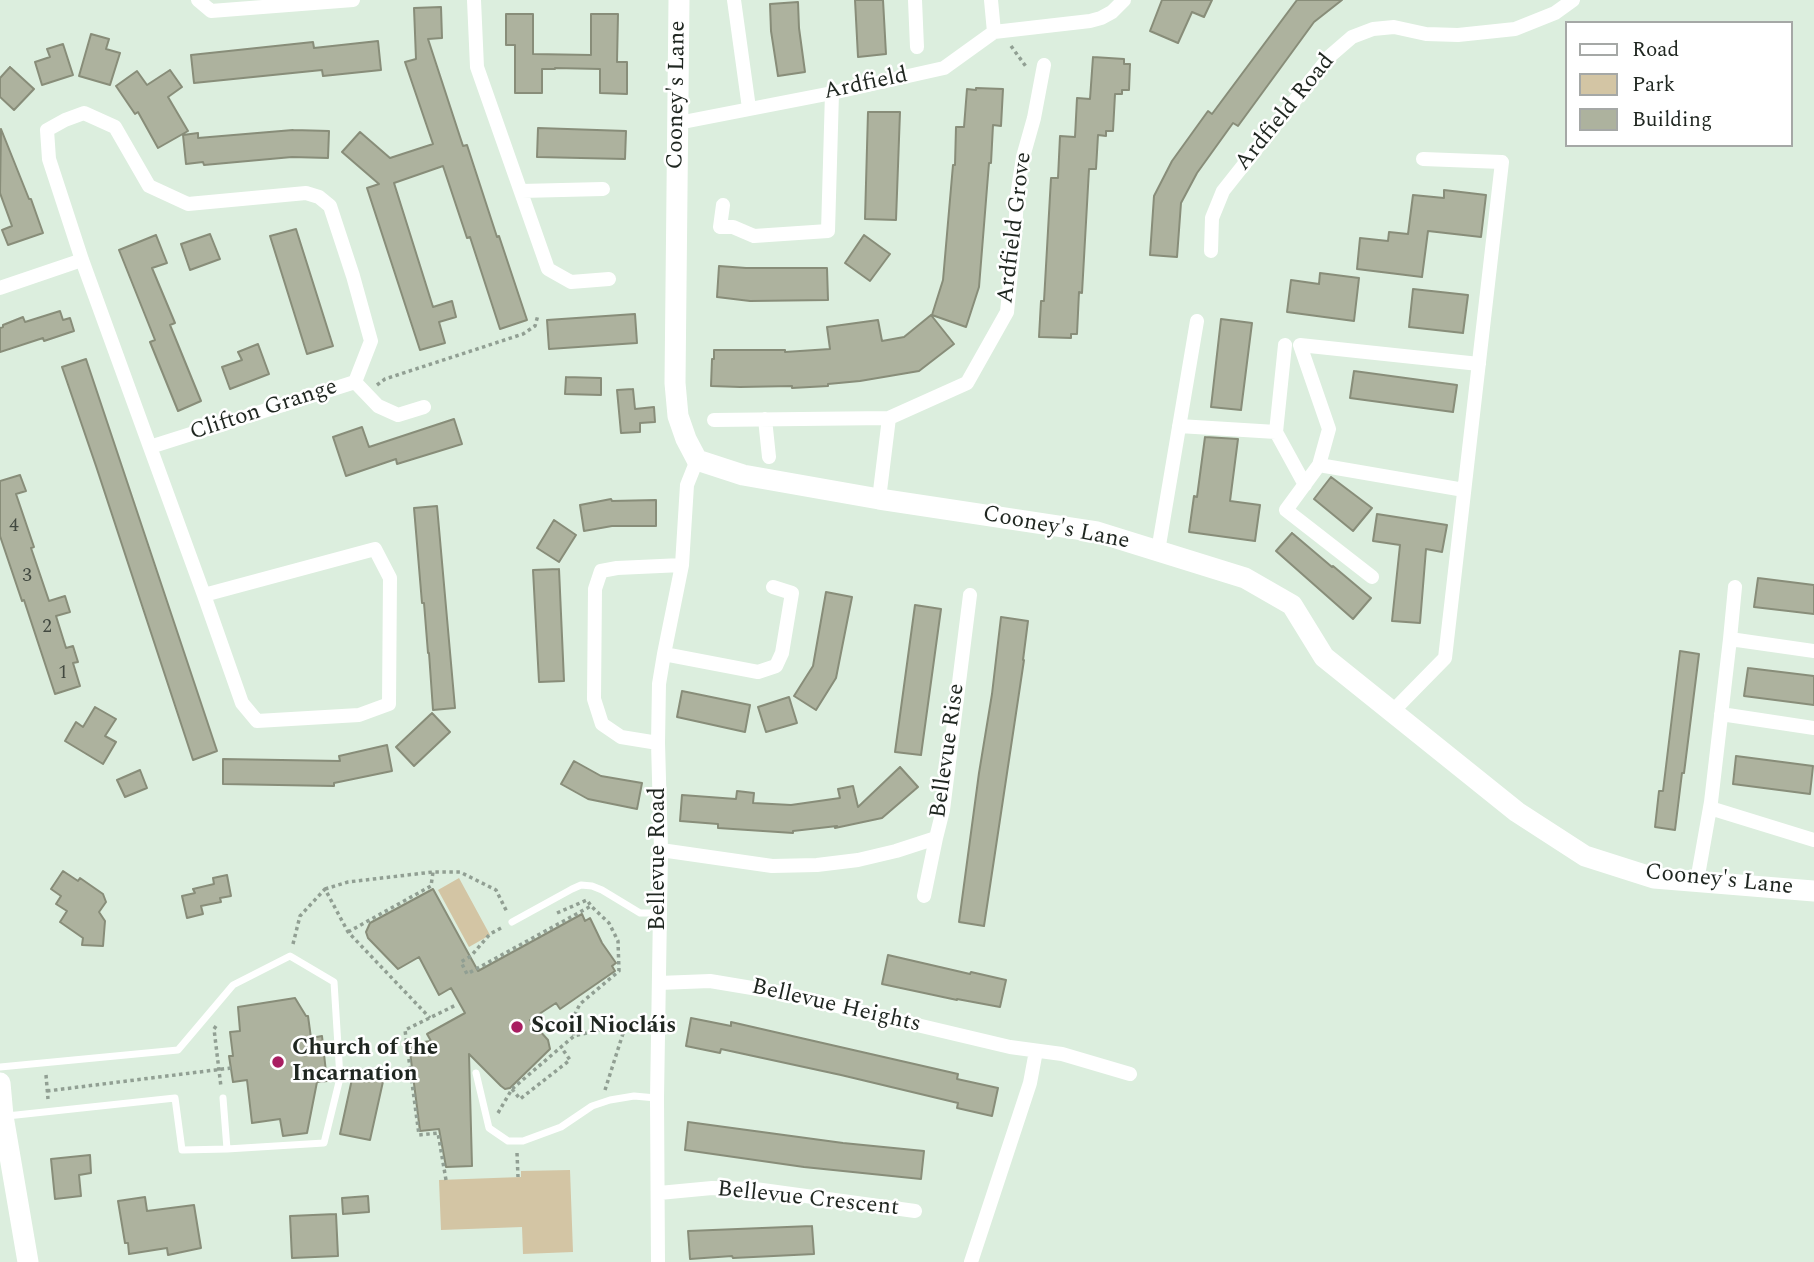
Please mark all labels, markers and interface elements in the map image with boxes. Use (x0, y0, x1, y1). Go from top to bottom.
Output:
street label: Cooney's Lane (663, 20, 693, 170)
legend (1566, 21, 1793, 147)
text: Road (1632, 34, 1679, 66)
street label: Ardfield Road (1230, 49, 1342, 177)
street label: Ardfield (822, 63, 910, 107)
text: Park (1632, 69, 1675, 101)
text: Building (1632, 104, 1712, 136)
street label: Ardfield Grove (993, 151, 1039, 305)
street label: Clifton Grange (187, 374, 341, 448)
street label: Cooney's Lane (980, 501, 1132, 557)
house number: 4 (9, 516, 19, 538)
house number: 3 (22, 566, 32, 588)
house number: 2 (42, 617, 52, 639)
house number: 1 (58, 663, 68, 685)
street label: Bellevue Rise (926, 682, 972, 820)
street label: Bellevue Road (645, 787, 673, 931)
street label: Cooney's Lane (1643, 859, 1795, 903)
street label: Bellevue Heights (749, 974, 923, 1040)
place label: Scoil Niocláis (531, 1013, 676, 1041)
marker: Scoil Niocláis (509, 1019, 525, 1035)
place label: Church of the Incarnation (292, 1035, 438, 1089)
marker: Church of the Incarnation (270, 1054, 286, 1070)
street label: Bellevue Crescent (716, 1177, 900, 1223)

